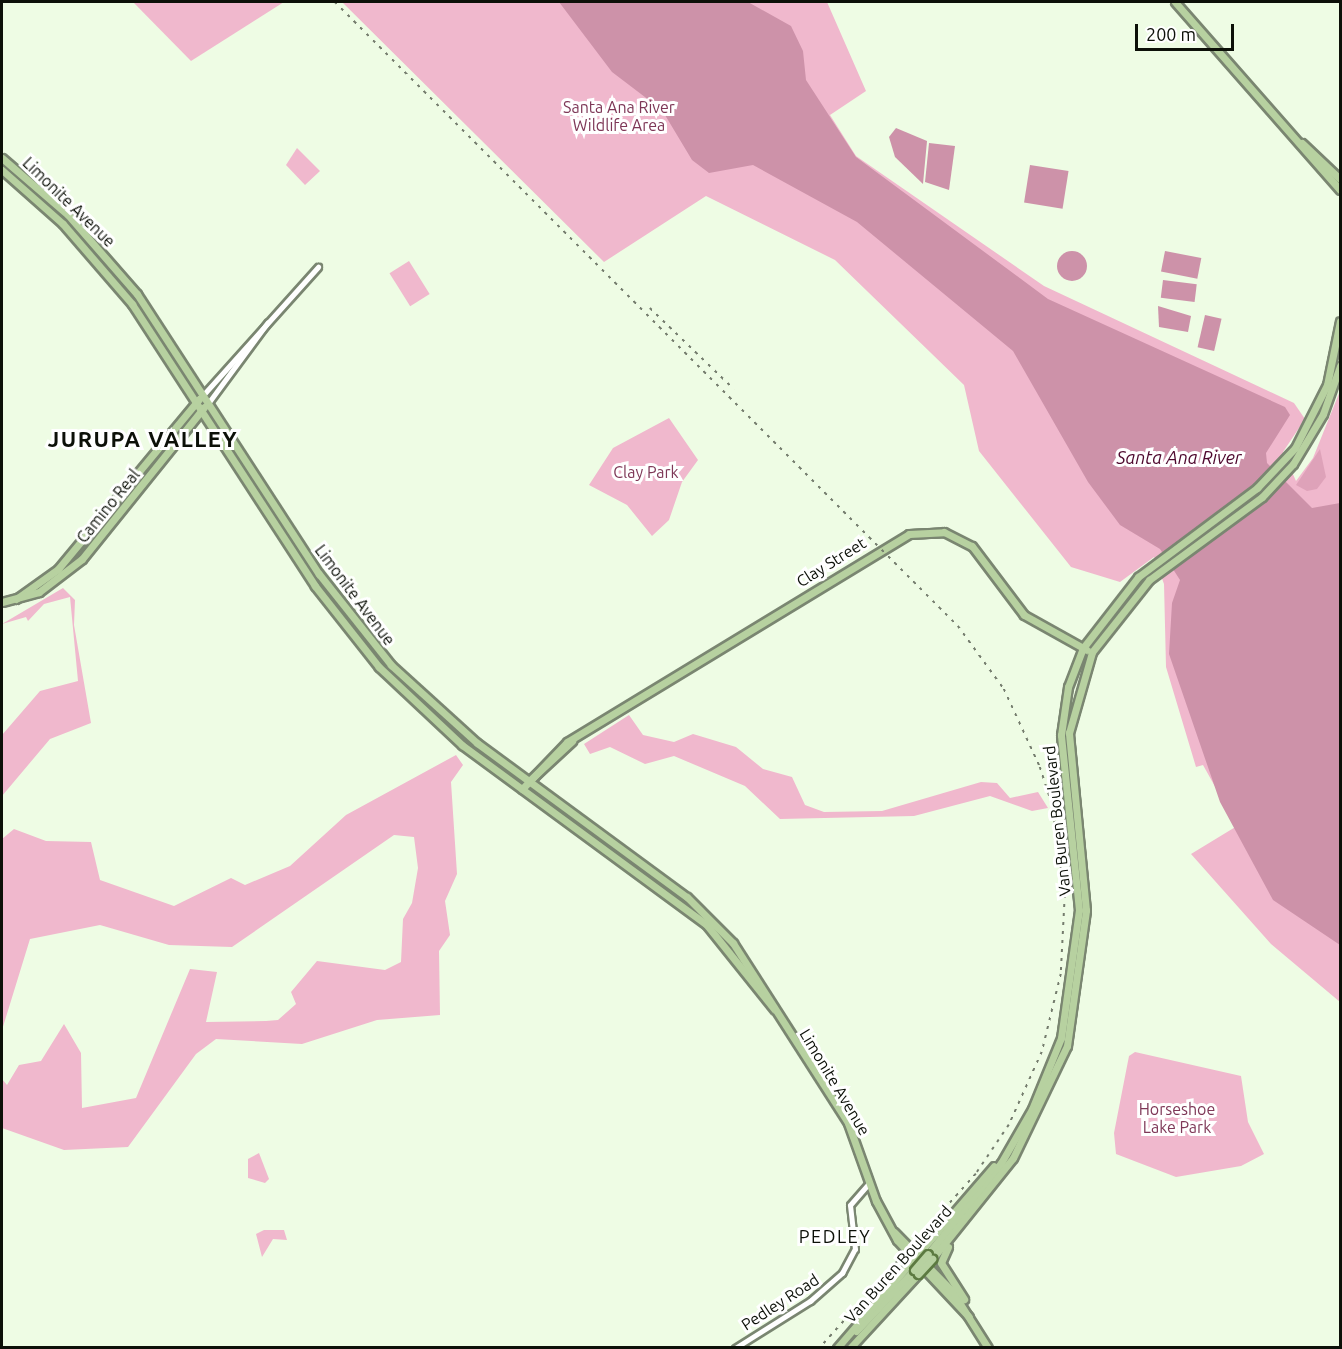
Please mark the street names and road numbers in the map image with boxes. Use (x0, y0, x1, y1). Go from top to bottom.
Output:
street label: Limonite Avenue (19, 153, 119, 251)
street label: Camino Real (73, 465, 143, 547)
street label: Clay Street (793, 533, 869, 591)
street label: Limonite Avenue (311, 541, 399, 649)
street label: Van Buren Boulevard (1040, 745, 1074, 897)
street label: Limonite Avenue (796, 1025, 874, 1139)
street label: Van Buren Boulevard (840, 1201, 956, 1327)
street label: Pedley Road (738, 1270, 822, 1334)

